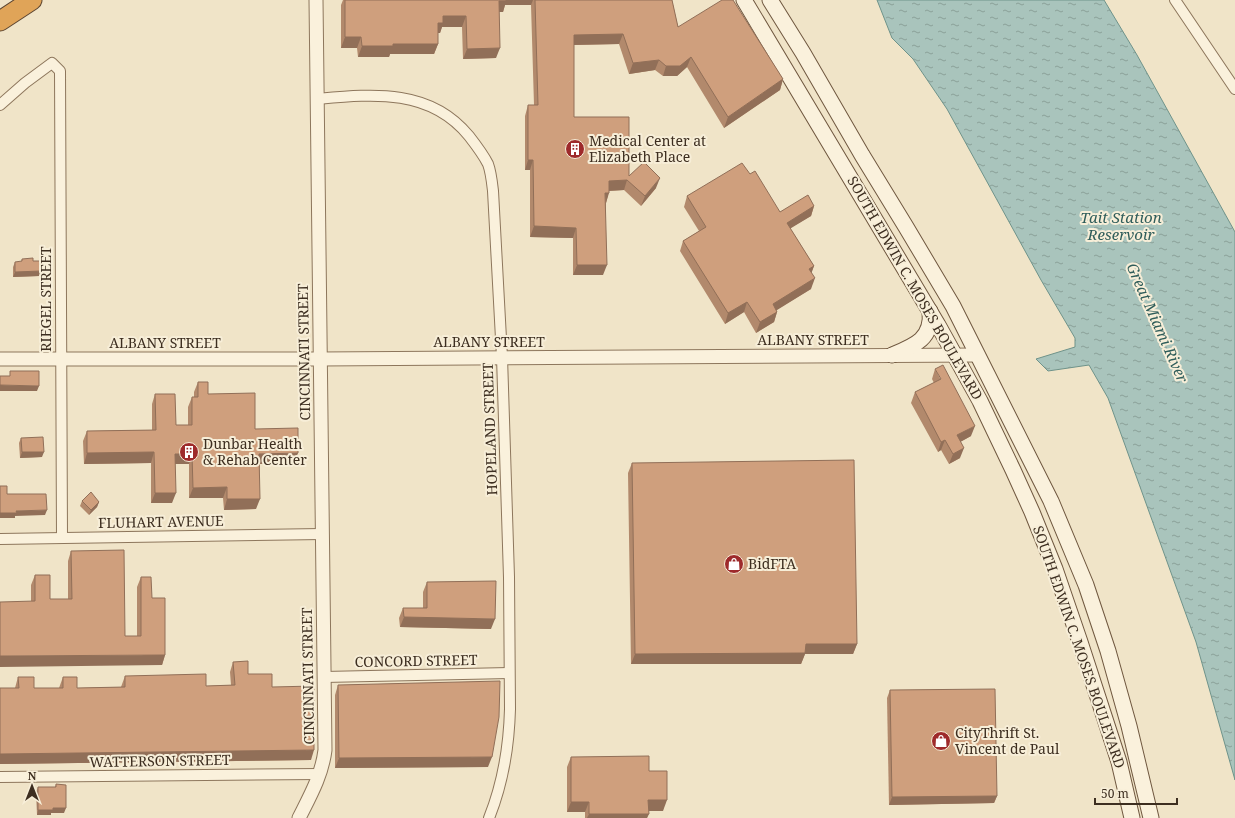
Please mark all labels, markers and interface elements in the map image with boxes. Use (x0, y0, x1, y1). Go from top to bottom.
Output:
place label: Medical Center at Elizabeth Place (589, 131, 706, 166)
building icon: Medical Center at Elizabeth Place (564, 138, 586, 160)
street label: SOUTH EDWIN C. MOSES BOULEVARD (843, 172, 987, 403)
water label: Tait Station Reservoir (1080, 207, 1162, 244)
street label: RIEGEL STREET (36, 246, 55, 352)
water label: Great Miami River (1123, 260, 1194, 387)
street label: CINCINNATI STREET (293, 283, 314, 421)
street label: ALBANY STREET (757, 330, 869, 349)
street label: ALBANY STREET (433, 332, 545, 351)
street label: ALBANY STREET (109, 333, 221, 352)
street label: HOPELAND STREET (478, 362, 501, 496)
place label: Dunbar Health & Rehab Center (203, 434, 307, 469)
building icon: Dunbar Health & Rehab Center (178, 441, 200, 463)
street label: FLUHART AVENUE (98, 511, 224, 532)
street label: SOUTH EDWIN C. MOSES BOULEVARD (1029, 523, 1130, 771)
shop icon: BidFTA (723, 553, 745, 575)
place label: BidFTA (748, 554, 796, 573)
street label: CINCINNATI STREET (297, 607, 318, 745)
street label: CONCORD STREET (354, 650, 478, 671)
place label: CityThrift St. Vincent de Paul (955, 723, 1060, 758)
shop icon: CityThrift St. Vincent de Paul (930, 730, 952, 752)
street label: WATTERSON STREET (89, 750, 231, 771)
north arrow (12, 766, 52, 806)
text: N (28, 768, 37, 783)
scale bar (1095, 780, 1177, 806)
text: 50 m (1101, 785, 1129, 802)

